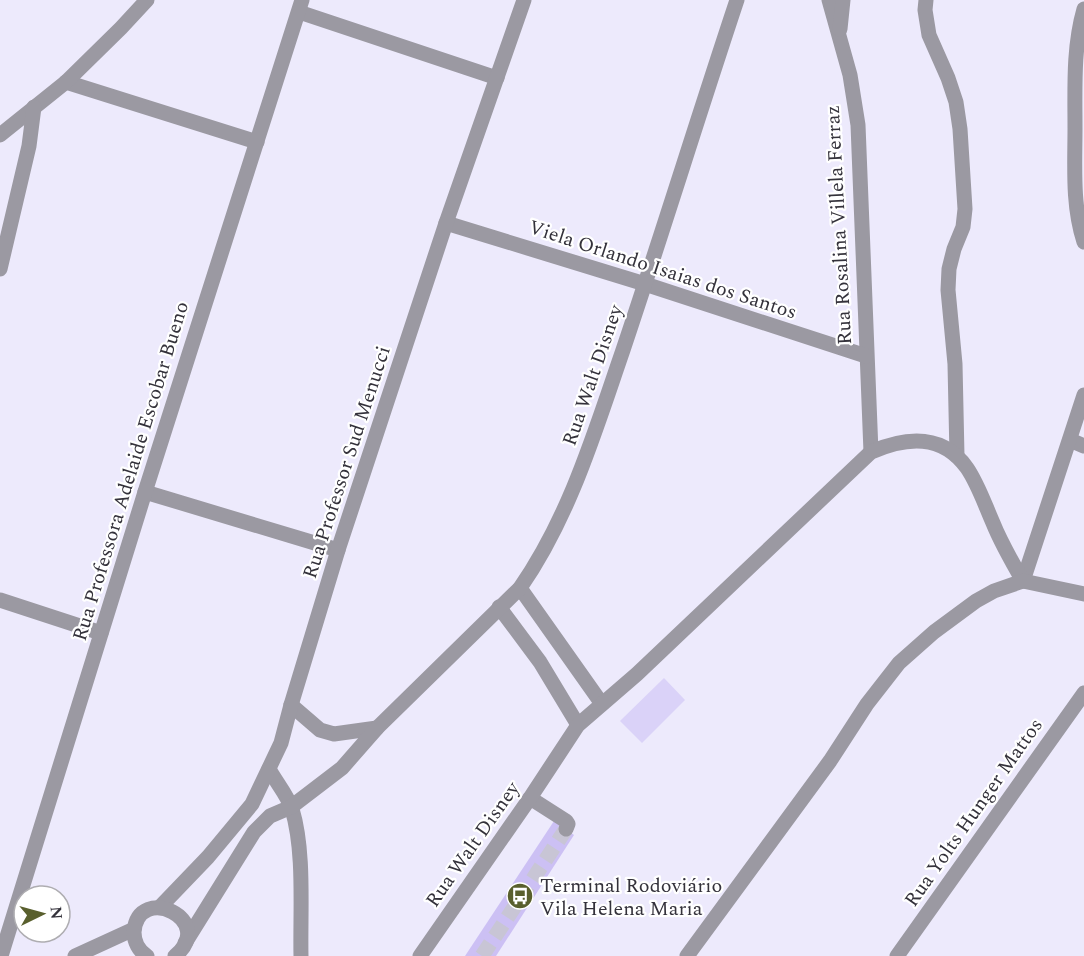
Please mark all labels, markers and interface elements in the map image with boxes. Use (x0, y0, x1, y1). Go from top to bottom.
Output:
street label: Rua Rosalina Villela Ferraz (818, 104, 860, 345)
street label: Viela Orlando Isaias dos Santos (525, 212, 801, 328)
street label: Rua Professora Adelaide Escobar Bueno (65, 298, 197, 645)
street label: Rua Walt Disney (555, 299, 632, 450)
street label: Rua Professor Sud Menucci (295, 342, 399, 583)
street label: Rua Yolts Hunger Mattos (897, 712, 1050, 913)
street label: Rua Walt Disney (418, 774, 528, 914)
place label: Terminal Rodoviário Vila Helena Maria (540, 871, 722, 924)
bus stop icon: Terminal Rodoviário Vila Helena Maria (505, 881, 535, 911)
north arrow (12, 884, 72, 944)
text: N (43, 905, 68, 920)

